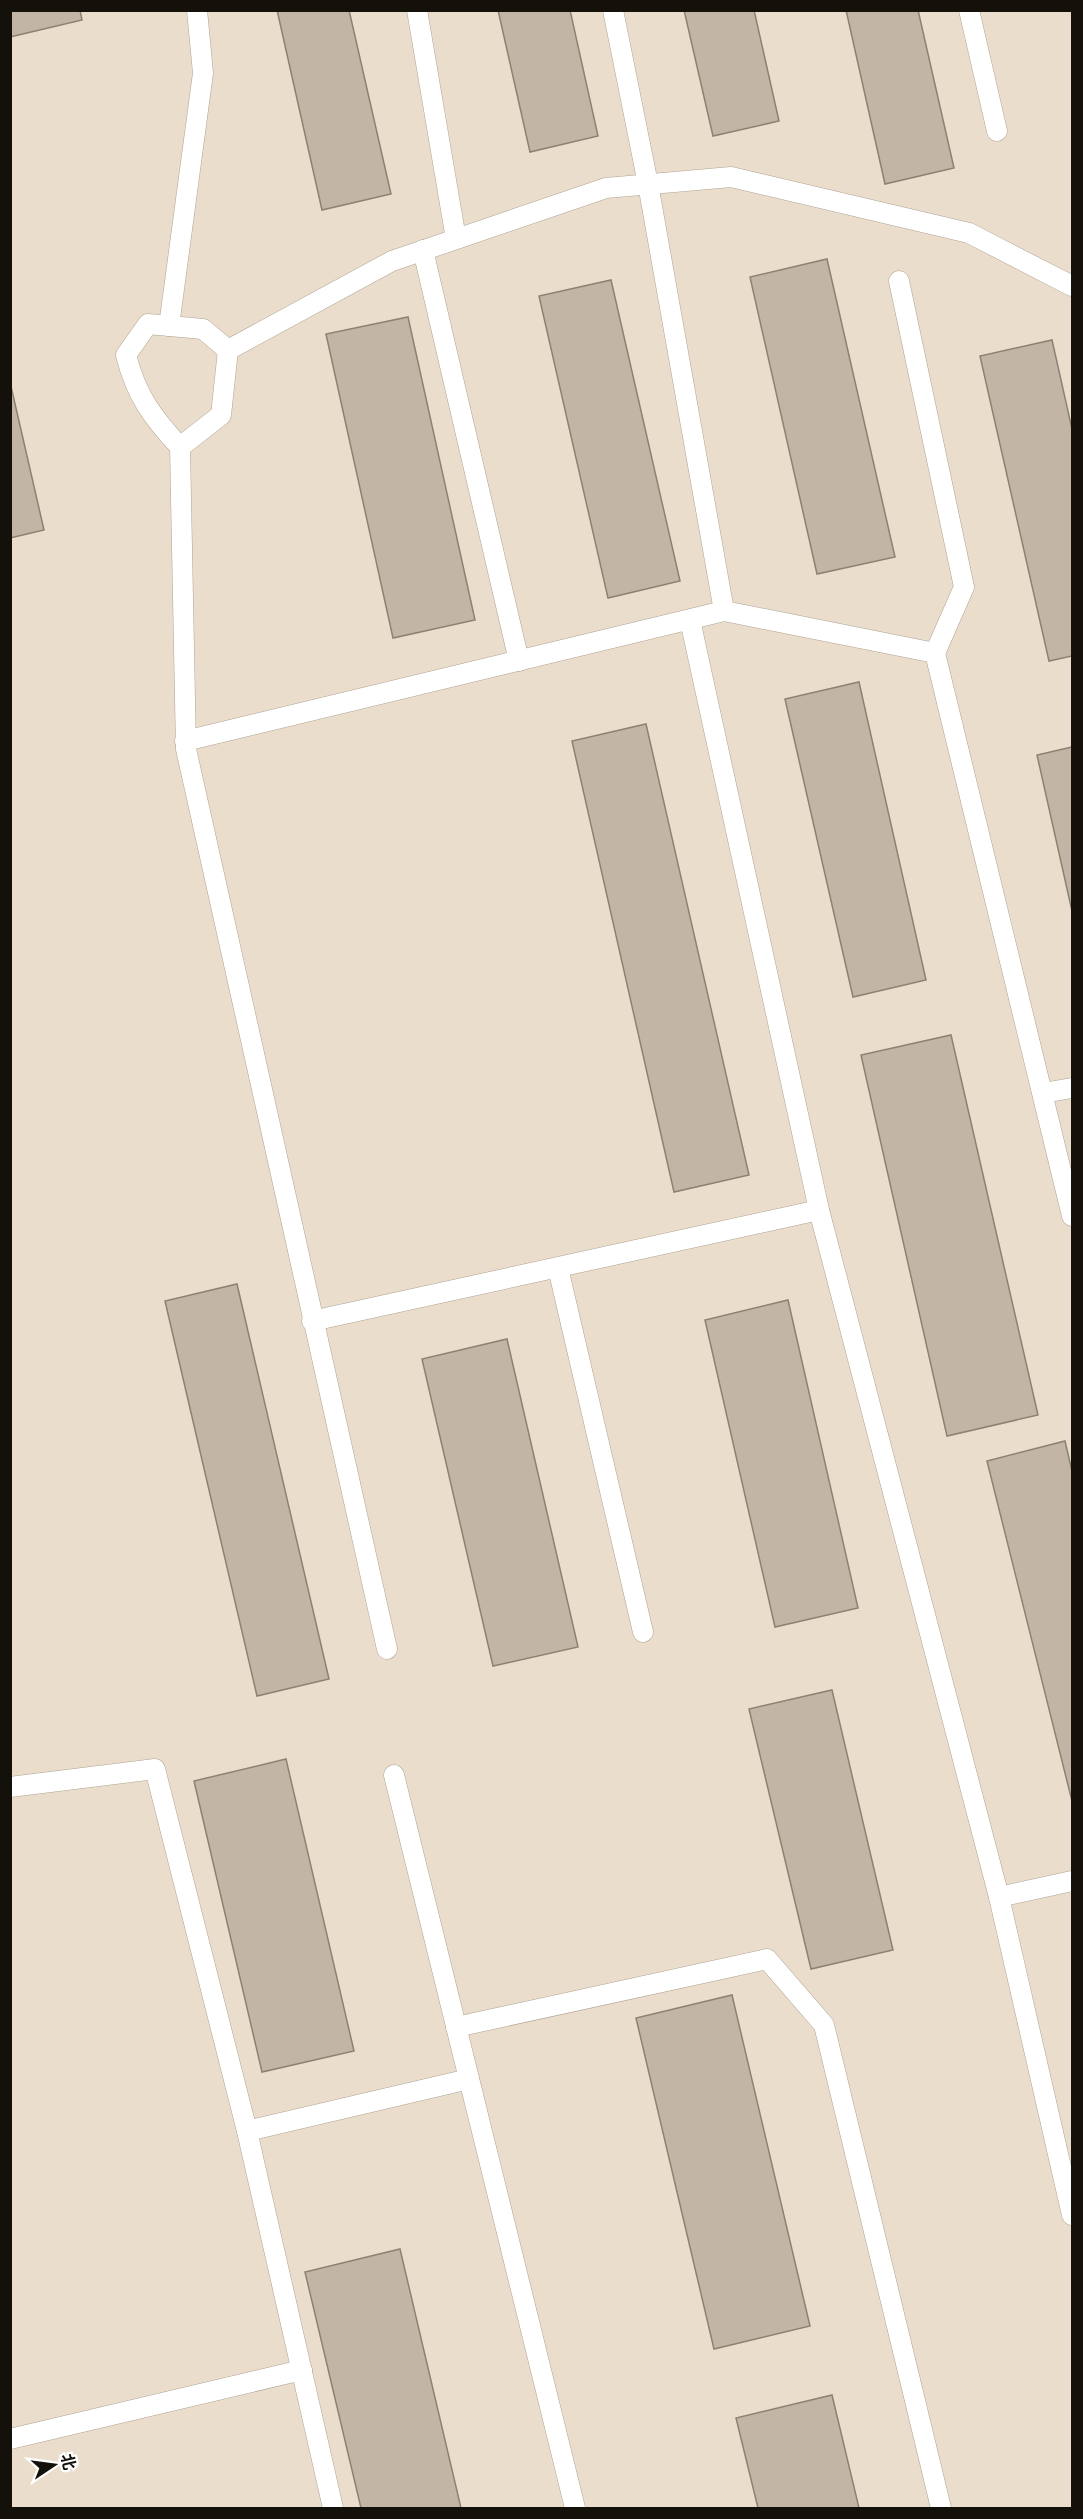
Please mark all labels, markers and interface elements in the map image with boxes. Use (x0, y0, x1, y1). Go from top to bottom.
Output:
north arrow (24, 2435, 84, 2495)
text: 北 (55, 2452, 80, 2472)

